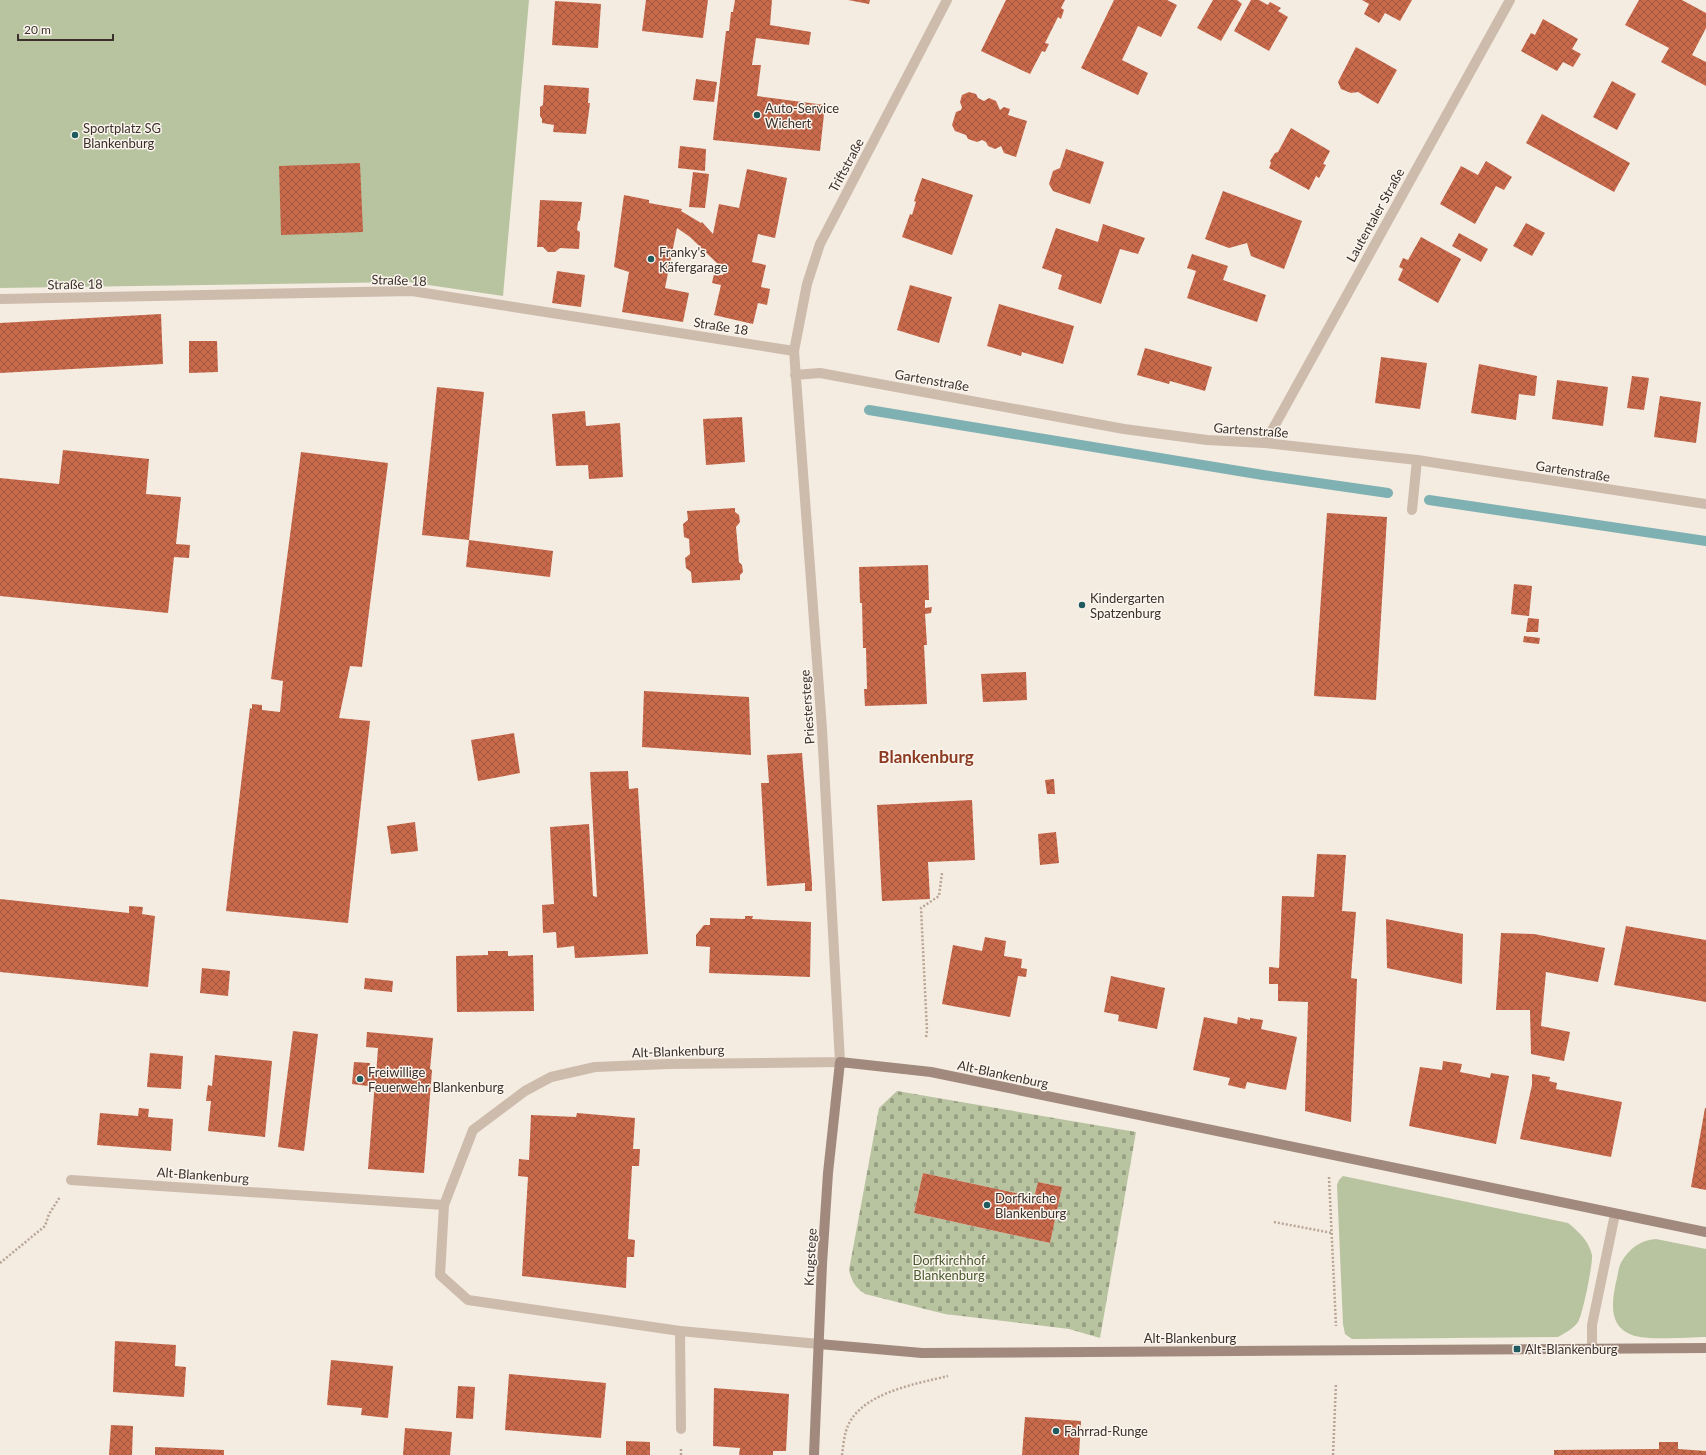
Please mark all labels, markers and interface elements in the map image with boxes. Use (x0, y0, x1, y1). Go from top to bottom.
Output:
scale bar (18, 16, 113, 42)
text: 20 m (24, 22, 51, 37)
place label: Auto-Service Wichert (765, 100, 839, 131)
marker: Auto-Service Wichert (752, 110, 762, 120)
place label: Sportplatz SG Blankenburg (83, 120, 161, 151)
marker: Sportplatz SG Blankenburg (70, 130, 80, 140)
street label: Triftstraße (825, 135, 867, 195)
street label: Lautentaler Straße (1343, 165, 1407, 265)
place label: Franky's Käfergarage (659, 244, 728, 275)
marker: Franky's Käfergarage (646, 254, 656, 264)
street label: Straße 18 (371, 271, 427, 289)
street label: Straße 18 (47, 276, 103, 292)
street label: Straße 18 (692, 314, 750, 338)
street label: Gartenstraße (894, 366, 971, 394)
street label: Gartenstraße (1213, 419, 1289, 441)
street label: Gartenstraße (1535, 457, 1612, 485)
place label: Kindergarten Spatzenburg (1090, 590, 1164, 621)
marker: Kindergarten Spatzenburg (1077, 600, 1087, 610)
street label: Priesterstege (796, 669, 818, 745)
district label: Blankenburg (878, 746, 974, 767)
street label: Alt-Blankenburg (631, 1041, 725, 1061)
street label: Alt-Blankenburg (956, 1057, 1050, 1092)
place label: Freiwillige Feuerwehr Blankenburg (368, 1064, 504, 1095)
marker: Freiwillige Feuerwehr Blankenburg (355, 1074, 365, 1084)
street label: Alt-Blankenburg (156, 1164, 250, 1186)
place label: Dorfkirche Blankenburg (995, 1190, 1067, 1221)
marker: Dorfkirche Blankenburg (982, 1200, 992, 1210)
street label: Krugstege (800, 1227, 820, 1286)
park label: Dorfkirchhof Blankenburg (912, 1252, 986, 1283)
street label: Alt-Blankenburg (1144, 1330, 1237, 1346)
place label: Alt-Blankenburg (1525, 1341, 1618, 1357)
marker: Alt-Blankenburg (1512, 1344, 1522, 1354)
place label: Fahrrad-Runge (1064, 1423, 1148, 1439)
marker: Fahrrad-Runge (1051, 1426, 1061, 1436)

